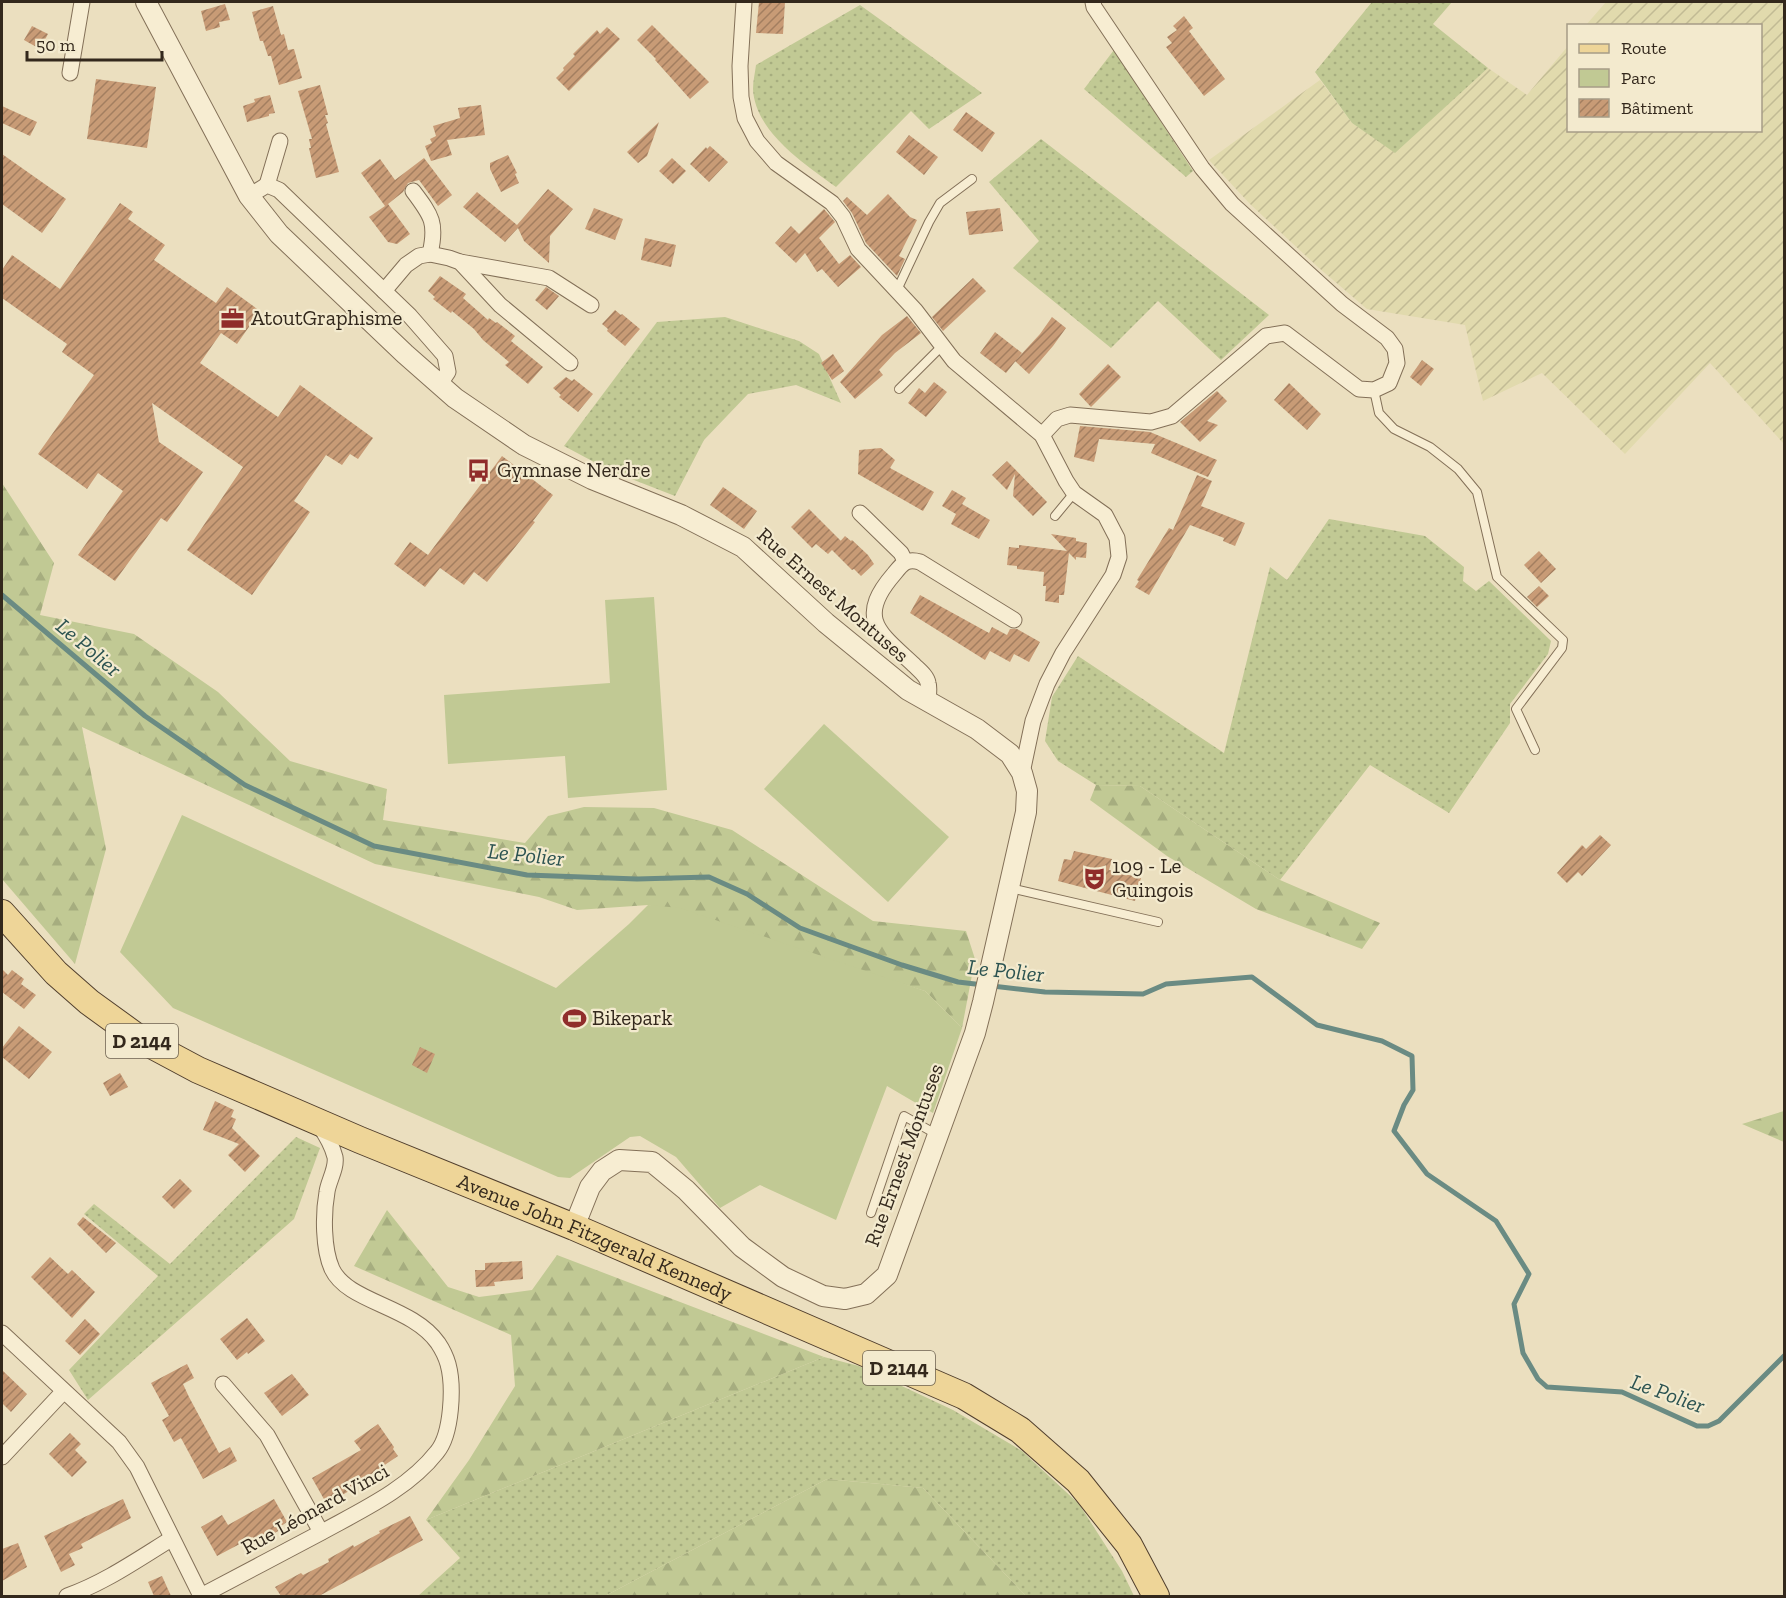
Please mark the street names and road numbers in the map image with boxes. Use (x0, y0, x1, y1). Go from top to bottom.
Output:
street label: Rue Ernest Montuses (752, 522, 914, 667)
road number: D 2144 (106, 1024, 178, 1058)
street label: Rue Ernest Montuses (859, 1060, 948, 1250)
street label: Avenue John Fitzgerald Kennedy (454, 1168, 736, 1306)
road number: D 2144 (863, 1351, 935, 1385)
street label: Rue Léonard Vinci (237, 1458, 393, 1559)

